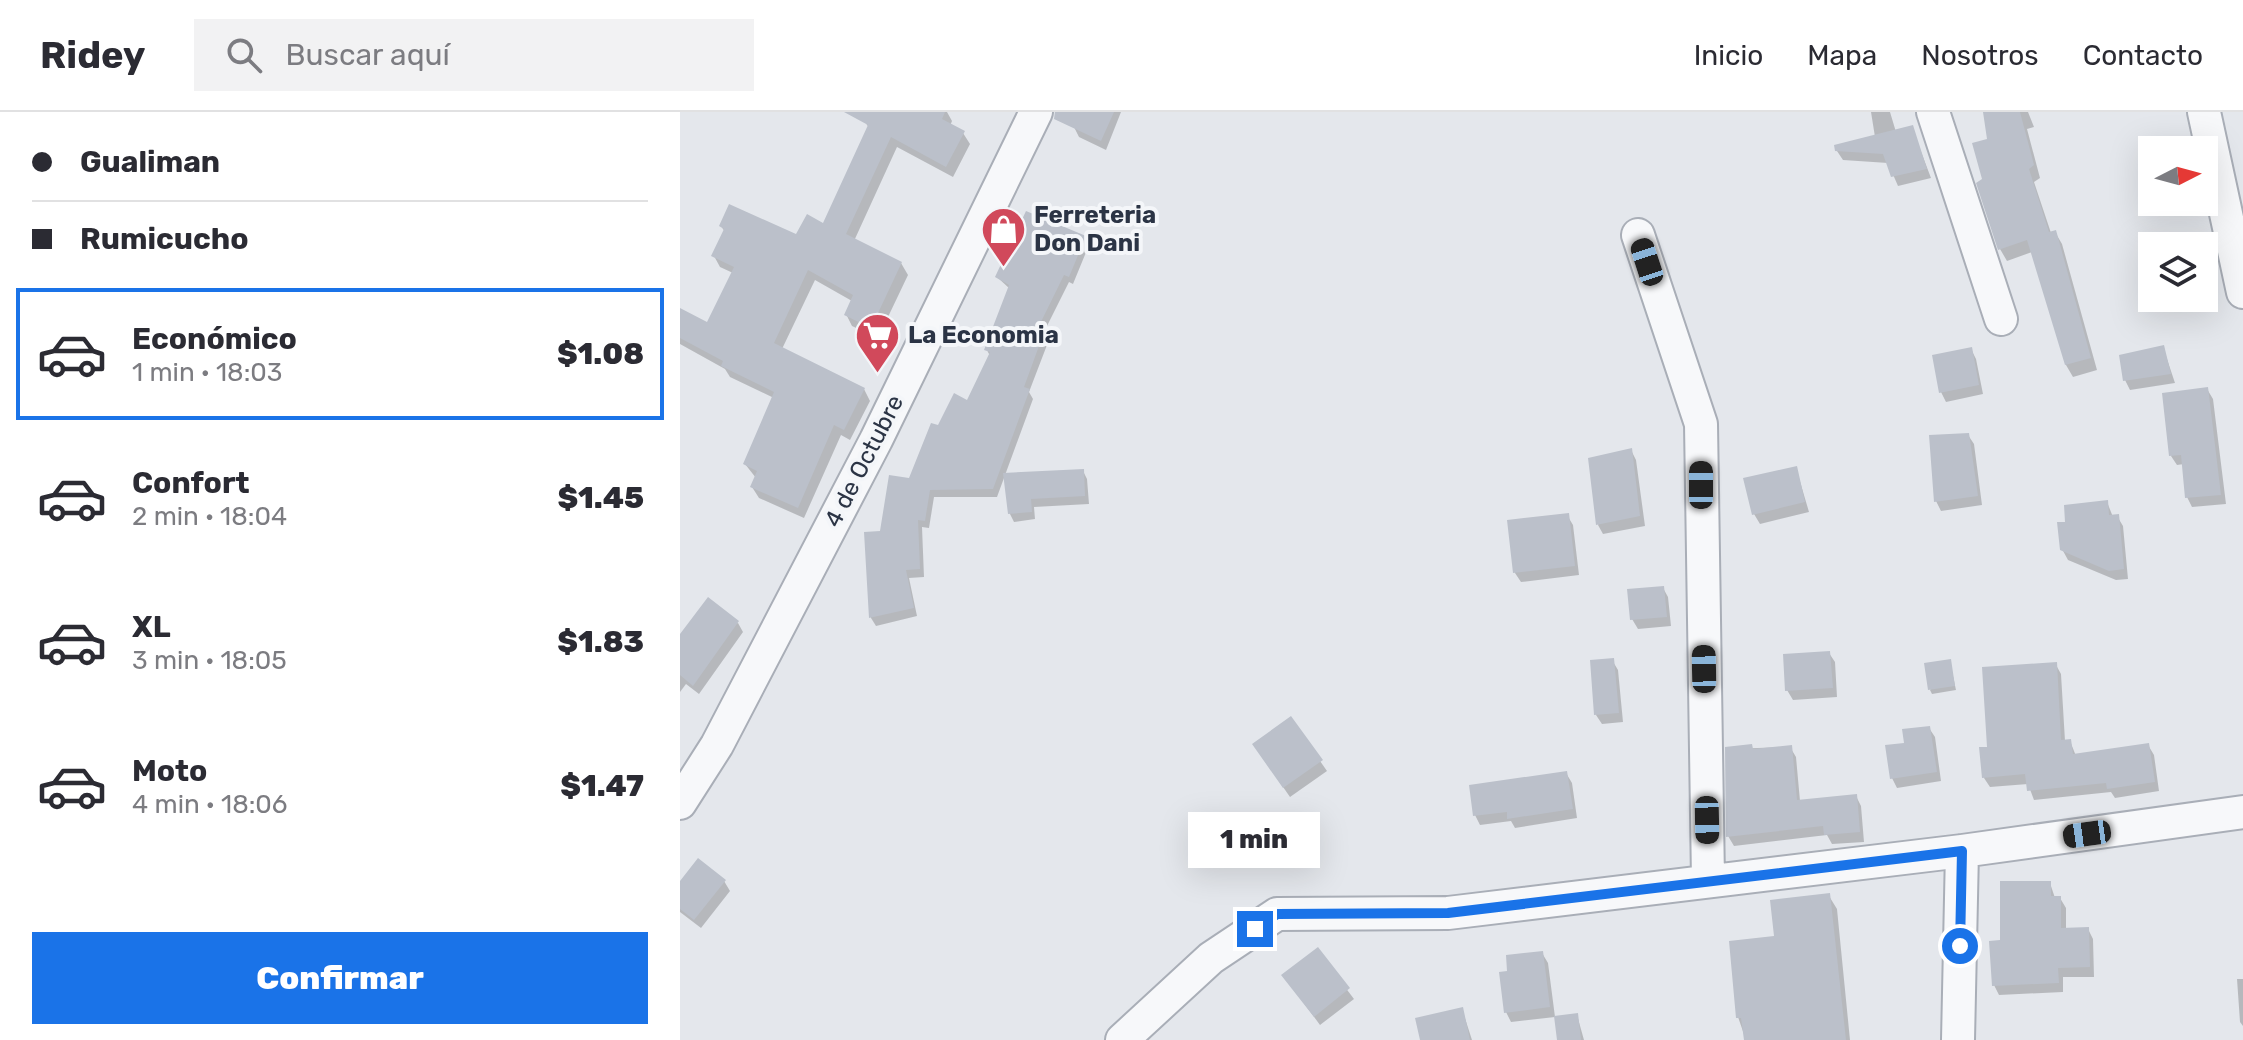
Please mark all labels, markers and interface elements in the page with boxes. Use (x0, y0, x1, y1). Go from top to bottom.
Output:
search box (194, 19, 754, 91)
text: Ridey (40, 32, 146, 78)
icon: search (222, 33, 266, 77)
text: Buscar aquí (286, 37, 450, 73)
text: Inicio (1694, 39, 1763, 72)
text: Mapa (1807, 39, 1877, 72)
text: Nosotros (1921, 39, 2039, 72)
text: Contacto (2083, 39, 2203, 72)
north arrow (2138, 136, 2218, 216)
map controls (2138, 136, 2218, 312)
text: Gualiman (80, 144, 220, 180)
place label: Ferreteria Don Dani (1034, 201, 1156, 257)
shop icon: Ferreteria Don Dani (979, 205, 1027, 268)
text: Rumicucho (80, 221, 248, 257)
button: layers (2138, 232, 2218, 312)
car (1628, 235, 1666, 289)
supermarket icon: La Economia (853, 311, 901, 374)
icon: car (36, 318, 108, 390)
text: Económico (132, 321, 297, 357)
place label: La Economia (908, 321, 1059, 349)
text: $1.08 (557, 336, 644, 372)
text: 1 min · 18:03 (132, 357, 282, 388)
street label: 4 de Octubre (819, 390, 909, 532)
car (1689, 461, 1713, 509)
icon: car (36, 462, 108, 534)
text: Confort (132, 465, 250, 501)
text: $1.45 (557, 480, 644, 516)
text: 2 min · 18:04 (132, 501, 287, 532)
icon: car (36, 606, 108, 678)
text: XL (132, 609, 171, 645)
text: $1.83 (557, 624, 644, 660)
text: 3 min · 18:05 (132, 645, 287, 676)
car (1692, 645, 1716, 693)
icon: car (36, 750, 108, 822)
text: Moto (132, 753, 207, 789)
text: $1.47 (560, 768, 644, 804)
text: 4 min · 18:06 (132, 789, 288, 820)
car (1695, 796, 1719, 844)
callout: 1 min (1189, 813, 1321, 869)
car (2062, 819, 2112, 849)
text: 1 min (1220, 824, 1288, 855)
route end (1237, 911, 1273, 947)
route start (1942, 928, 1978, 964)
button: Confirmar (32, 932, 648, 1024)

